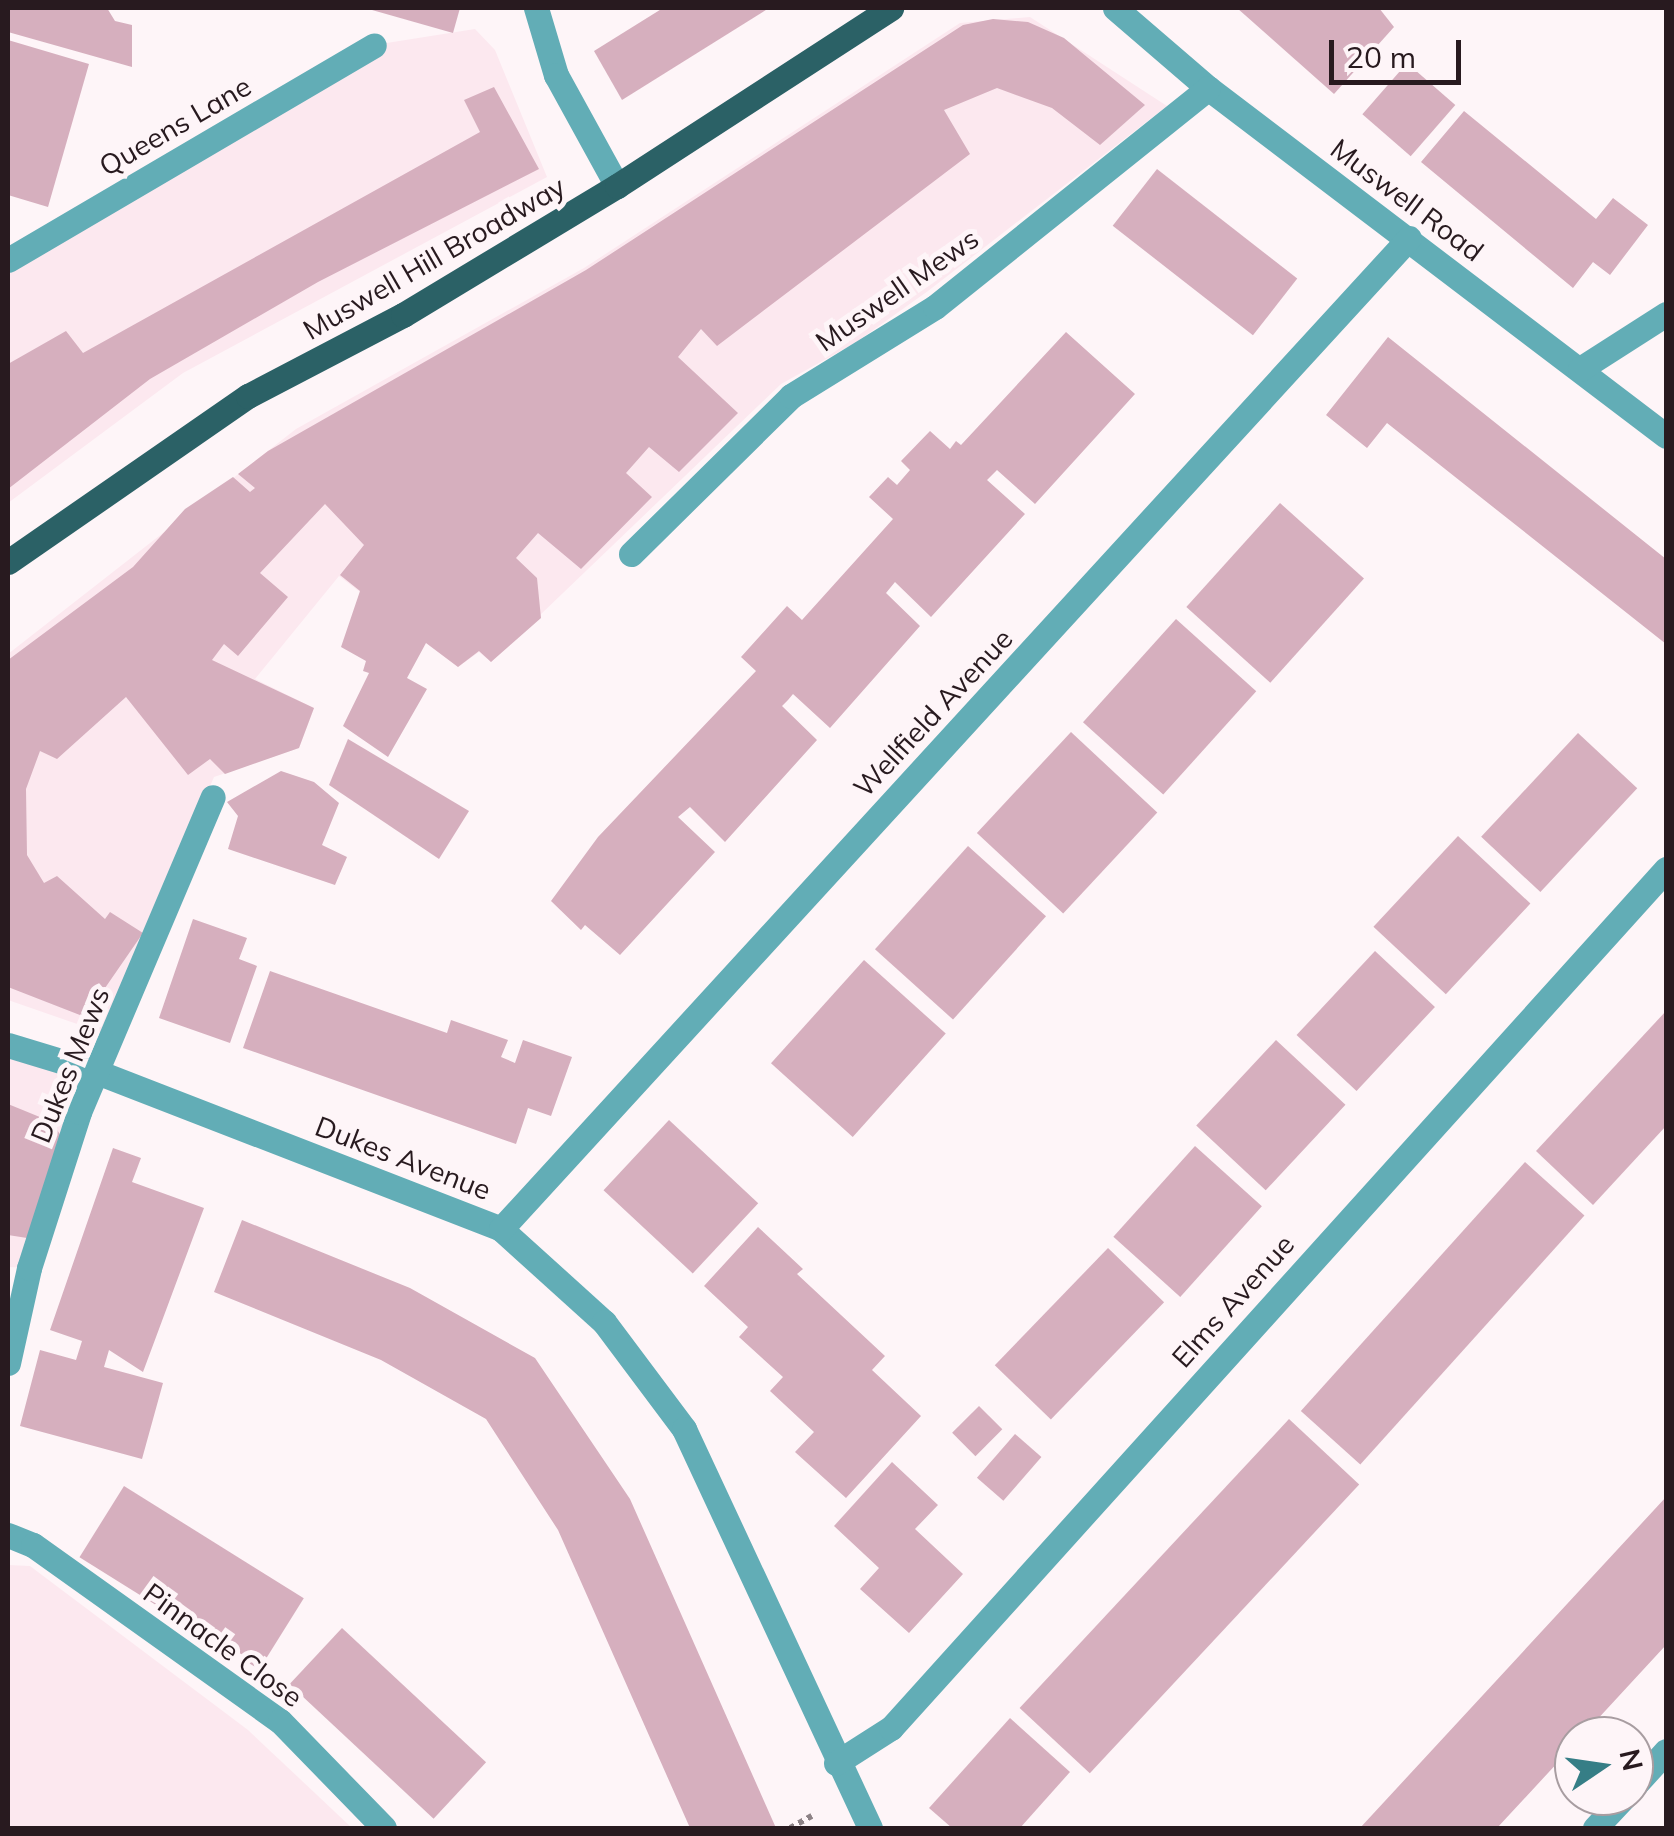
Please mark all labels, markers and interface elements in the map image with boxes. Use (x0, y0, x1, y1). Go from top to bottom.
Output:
scale bar (1334, 20, 1466, 82)
text: 20 m (1346, 38, 1416, 76)
street label: Queens Lane (93, 69, 257, 183)
street label: Muswell Road (1324, 132, 1490, 268)
street label: Muswell Hill Broadway (297, 169, 571, 347)
street label: Muswell Mews (809, 222, 985, 358)
street label: Wellfield Avenue (846, 622, 1020, 804)
street label: Dukes Mews (24, 982, 116, 1148)
street label: Dukes Avenue (311, 1109, 495, 1207)
street label: Elms Avenue (1165, 1228, 1301, 1374)
street label: Pinnacle Close (137, 1576, 309, 1714)
north arrow (1554, 1716, 1654, 1816)
text: N (1612, 1745, 1651, 1774)

